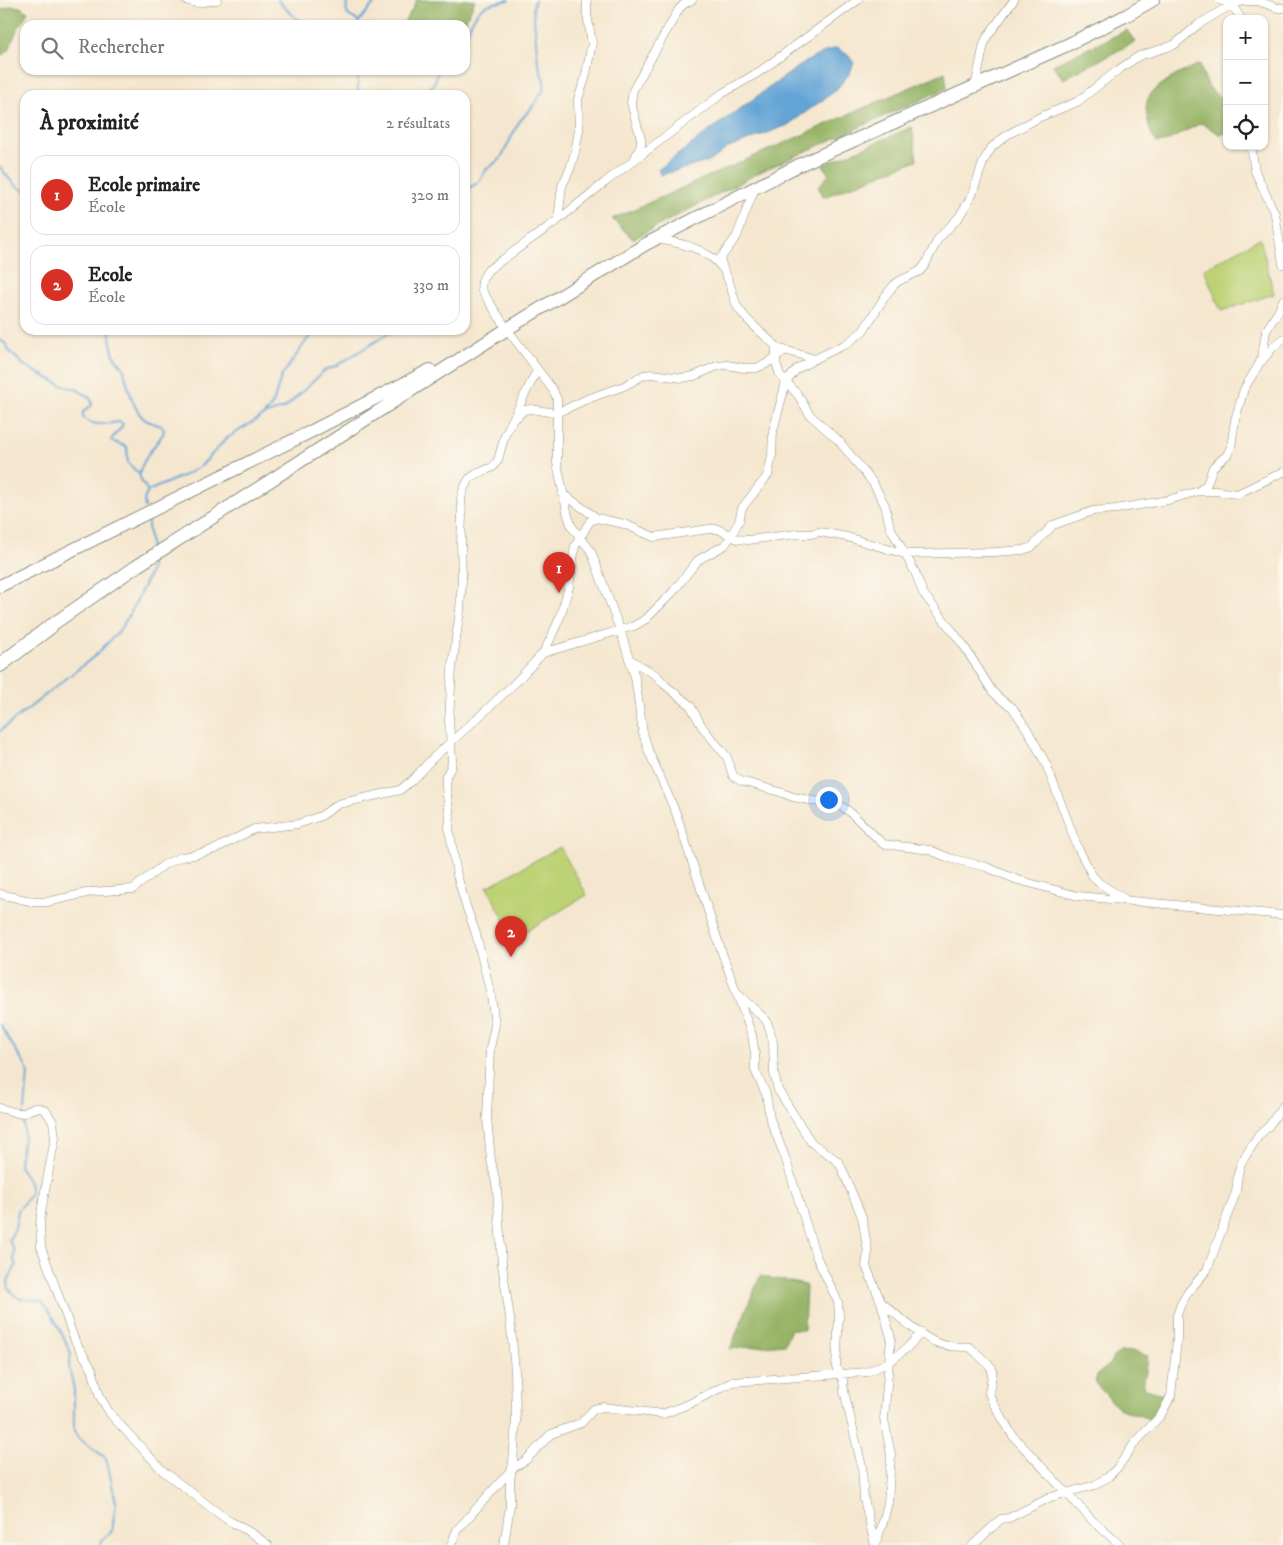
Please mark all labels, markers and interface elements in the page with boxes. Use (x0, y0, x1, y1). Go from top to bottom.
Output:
map controls (1223, 15, 1268, 150)
button: + (1223, 15, 1268, 60)
search box (20, 20, 470, 75)
icon: search (38, 34, 66, 62)
text: Rechercher (78, 36, 164, 59)
button: − (1223, 60, 1268, 105)
button: locate (1223, 105, 1268, 150)
text: À proximité (40, 110, 139, 136)
text: 2 résultats (386, 113, 450, 133)
text: Ecole primaire (88, 174, 200, 197)
text: 1 (54, 185, 60, 205)
text: 320 m (411, 185, 449, 205)
text: École (88, 197, 125, 217)
text: Ecole (88, 264, 132, 287)
text: 2 (53, 275, 61, 295)
text: 330 m (413, 275, 449, 295)
text: École (88, 287, 125, 307)
pin: 1 (543, 552, 575, 593)
your location (816, 787, 842, 813)
pin: 2 (495, 916, 527, 957)

